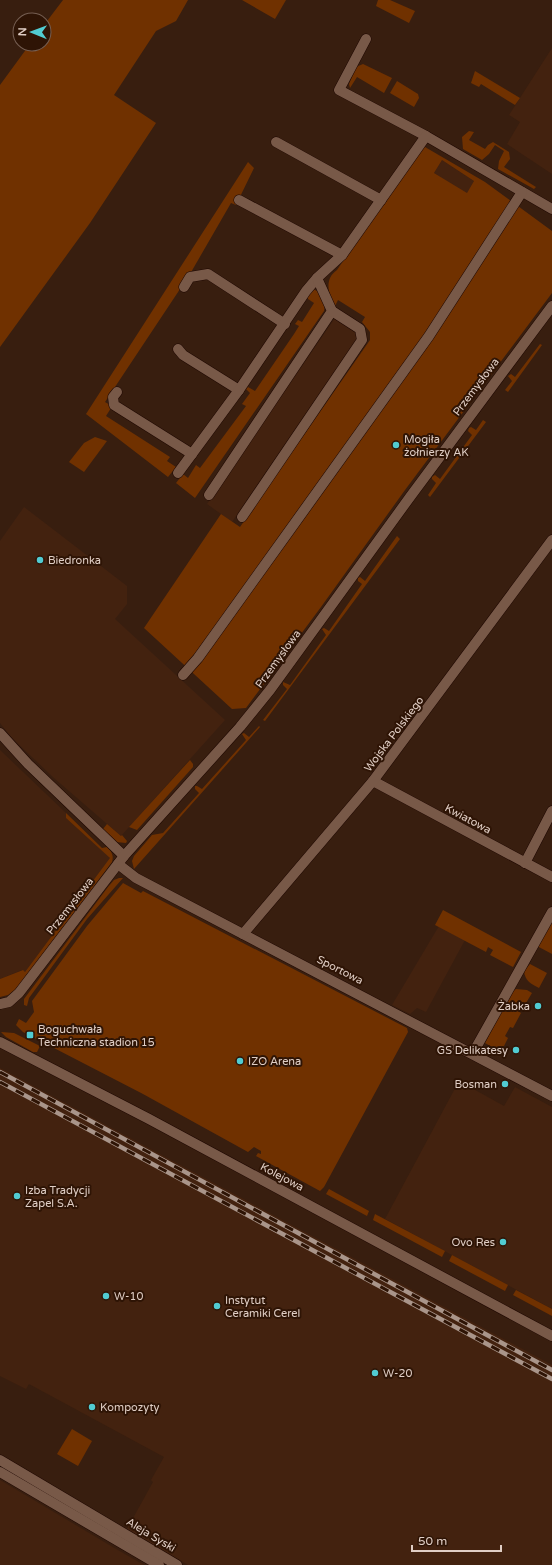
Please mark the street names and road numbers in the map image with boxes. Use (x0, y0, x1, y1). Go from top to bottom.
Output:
street label: Przemysłowa (450, 356, 502, 418)
street label: Przemysłowa (253, 627, 303, 691)
street label: Wojska Polskiego (361, 694, 427, 774)
street label: Kwiatowa (443, 801, 493, 837)
street label: Przemysłowa (44, 875, 96, 937)
street label: Sportowa (315, 953, 365, 987)
street label: Kolejowa (258, 1160, 306, 1194)
street label: Aleja Syski (124, 1515, 178, 1555)

